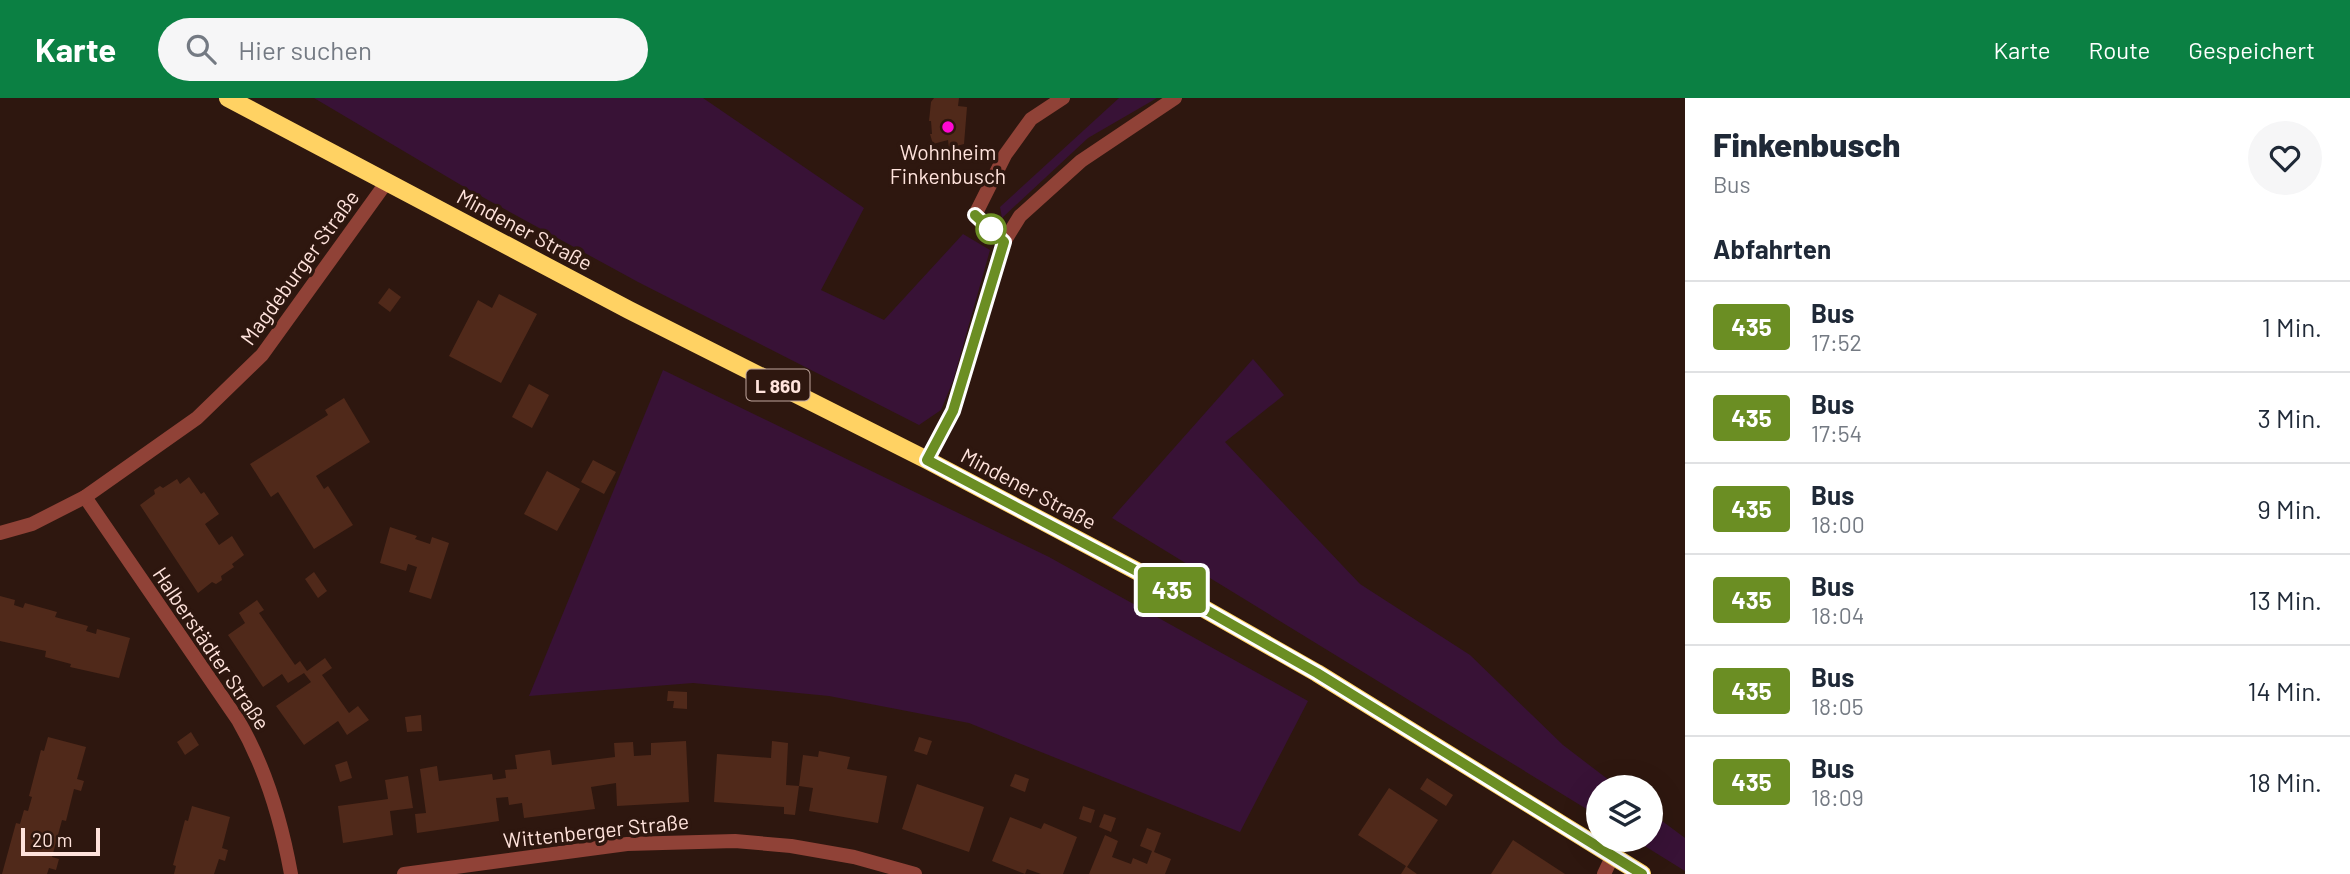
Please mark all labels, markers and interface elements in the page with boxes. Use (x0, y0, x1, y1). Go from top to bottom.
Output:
search box (158, 18, 648, 81)
text: Karte (35, 29, 116, 69)
icon: search (182, 30, 220, 68)
text: Hier suchen (238, 34, 372, 65)
text: Karte (1993, 35, 2051, 64)
text: Route (2089, 35, 2150, 64)
text: Gespeichert (2188, 35, 2315, 64)
marker: Wohnheim Finkenbusch (940, 119, 956, 135)
button: heart (2248, 121, 2322, 195)
text: Finkenbusch (1713, 124, 1900, 164)
place label: Wohnheim Finkenbusch (890, 139, 1006, 188)
text: Bus (1713, 170, 1751, 198)
street label: Mindener Straße (453, 183, 597, 275)
street label: Magdeburger Straße (234, 185, 364, 349)
unlabelled marker (976, 214, 1006, 244)
text: Abfahrten (1713, 233, 1831, 264)
text: Bus (1811, 297, 1854, 328)
text: 1 Min. (2262, 311, 2322, 342)
text: 435 (1731, 312, 1772, 341)
text: 17:52 (1811, 328, 1862, 356)
road number: L 860 (746, 370, 810, 400)
text: Bus (1811, 388, 1854, 419)
text: 3 Min. (2257, 402, 2322, 433)
text: 435 (1731, 403, 1772, 432)
text: 17:54 (1811, 419, 1862, 447)
street label: Mindener Straße (957, 442, 1101, 534)
text: Bus (1811, 479, 1854, 510)
text: 9 Min. (2257, 493, 2322, 524)
text: 435 (1731, 494, 1772, 523)
text: 18:00 (1811, 510, 1865, 538)
street label: Halberstädter Straße (148, 562, 276, 734)
line badge: 435 (1132, 567, 1212, 613)
text: Bus (1811, 570, 1854, 601)
text: 435 (1152, 575, 1192, 604)
text: 13 Min. (2248, 584, 2322, 615)
text: 435 (1731, 585, 1772, 614)
text: 18:04 (1811, 601, 1865, 629)
text: Bus (1811, 661, 1854, 692)
text: 14 Min. (2247, 675, 2322, 706)
text: 435 (1731, 676, 1772, 705)
text: 18:05 (1811, 692, 1864, 720)
text: Bus (1811, 752, 1854, 783)
text: 18 Min. (2248, 766, 2322, 797)
text: 435 (1731, 767, 1772, 796)
map controls (1586, 775, 1663, 852)
button: layers (1586, 775, 1663, 852)
text: 18:09 (1811, 783, 1864, 811)
street label: Wittenberger Straße (502, 808, 690, 852)
scale bar (21, 825, 100, 857)
text: 20 m (32, 828, 72, 851)

